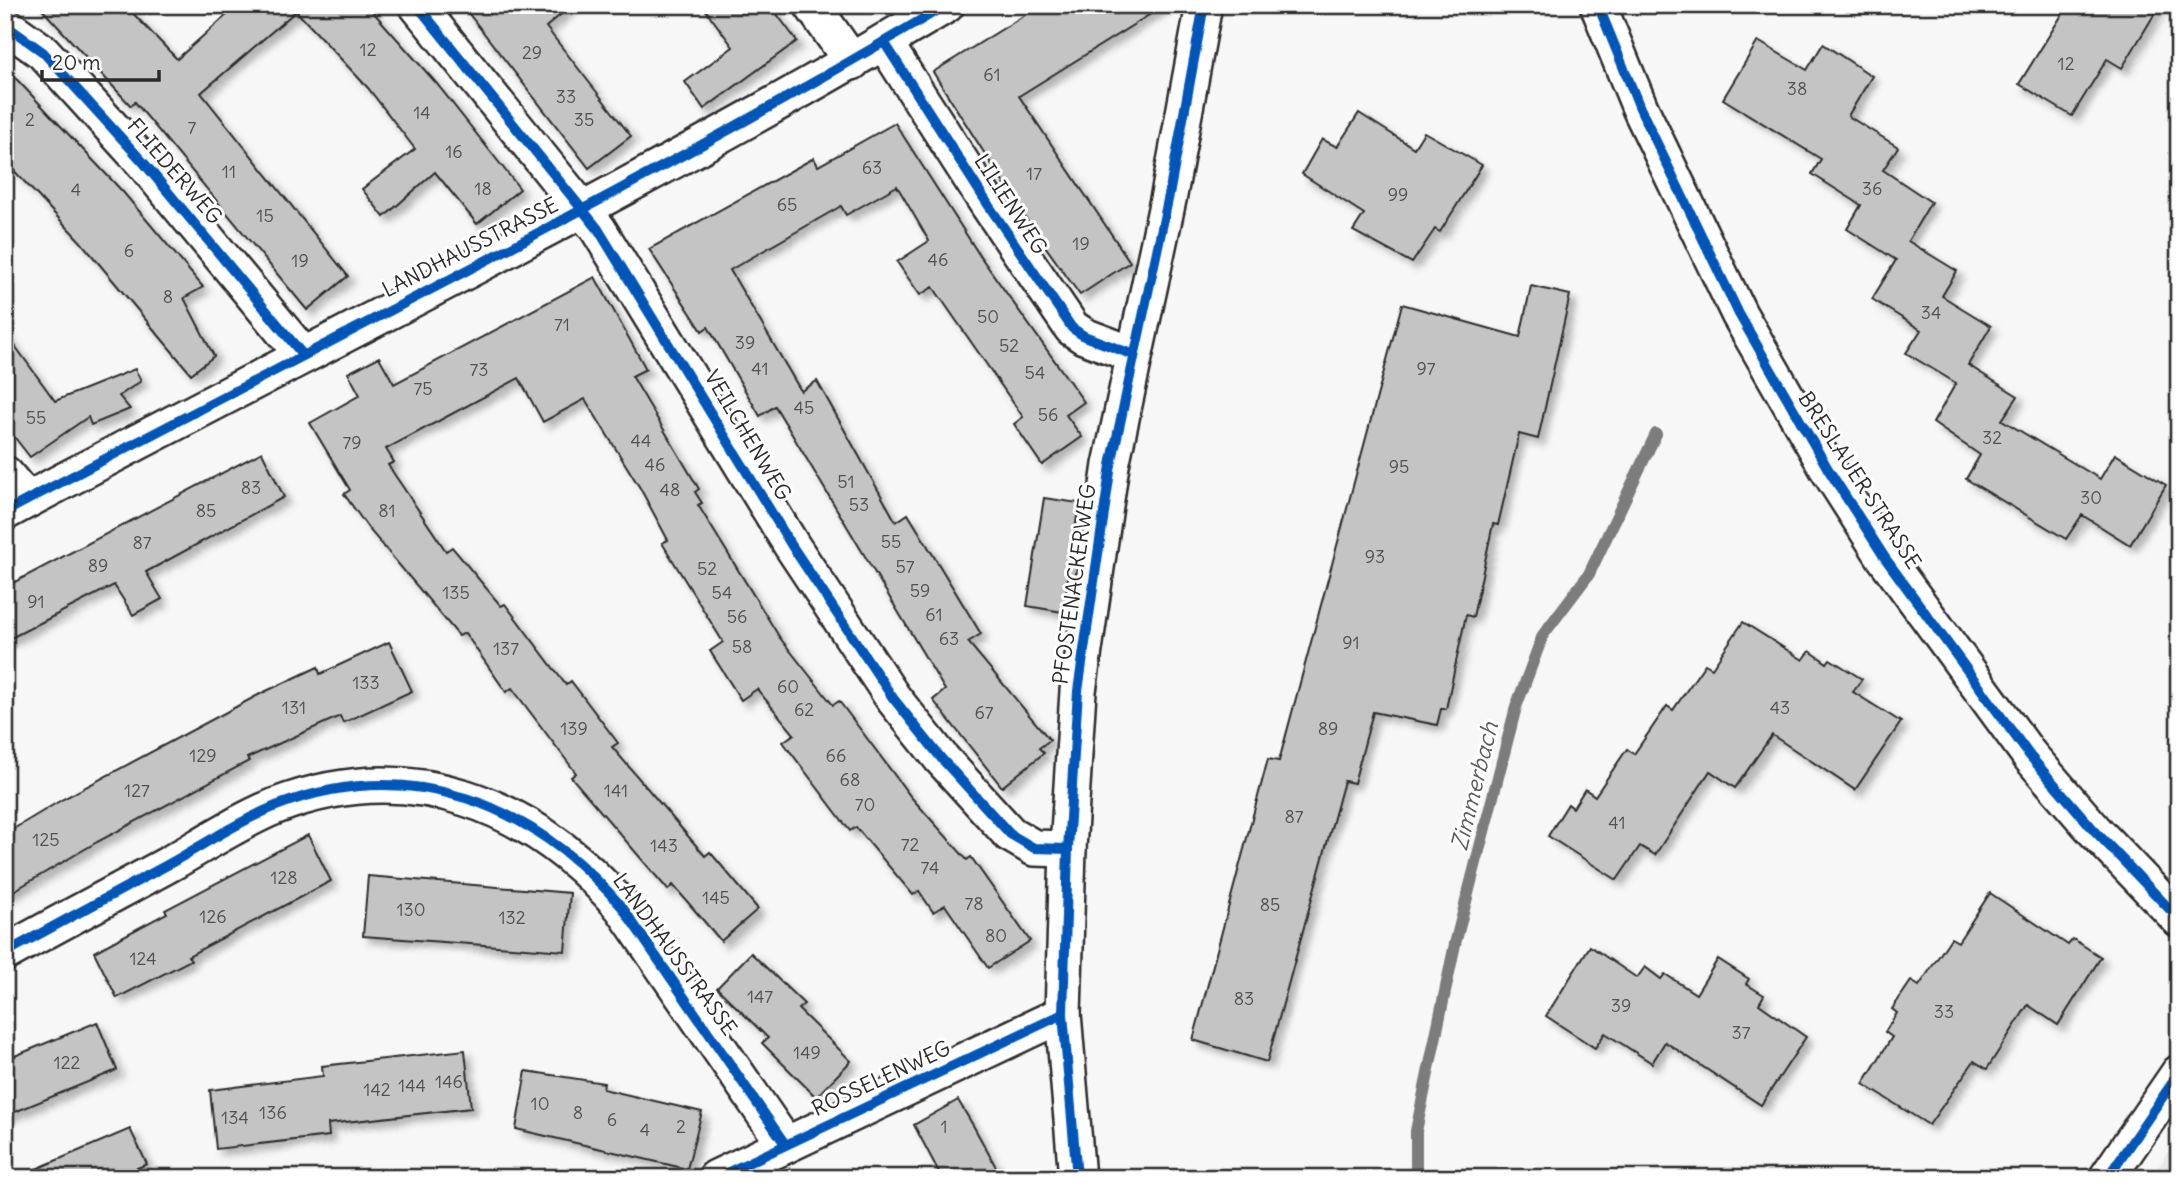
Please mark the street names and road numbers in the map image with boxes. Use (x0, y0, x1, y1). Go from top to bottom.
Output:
street label: FLIEDERWEG (122, 112, 228, 230)
street label: LILIENWEG (969, 149, 1053, 259)
street label: LANDHAUSSTRASSE (377, 191, 563, 303)
street label: VEILCHENWEG (699, 365, 797, 505)
street label: BRESLAUER STRASSE (1793, 386, 1927, 574)
street label: PFOSTENACKERWEG (1047, 482, 1101, 686)
street label: LANDHAUSSTRASSE (607, 868, 743, 1040)
street label: ROSSELENWEG (807, 1034, 955, 1122)

